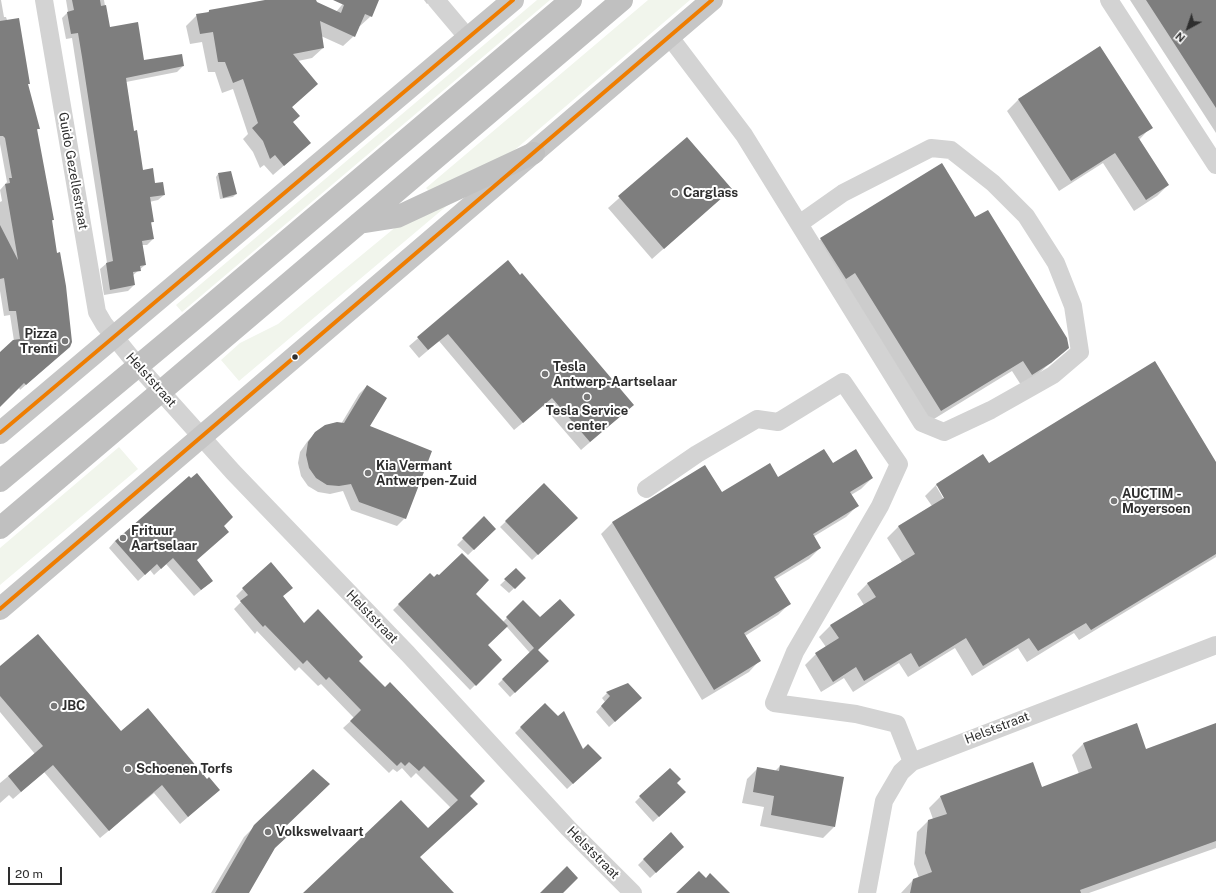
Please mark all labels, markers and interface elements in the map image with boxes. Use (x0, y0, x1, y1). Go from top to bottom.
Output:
north arrow (1168, 8, 1208, 48)
text: N (1173, 30, 1187, 45)
street label: Guido Gezellestraat (55, 111, 91, 231)
place label: Carglass (683, 185, 738, 201)
marker: Carglass (670, 188, 680, 198)
place label: Pizza Trenti (20, 326, 57, 357)
marker: Pizza Trenti (60, 336, 70, 346)
street label: Helststraat (122, 350, 180, 410)
unlabelled marker (290, 352, 300, 362)
place label: Tesla Antwerp-Aartselaar (553, 359, 677, 390)
marker: Tesla Antwerp-Aartselaar (540, 369, 550, 379)
marker: Tesla Service center (582, 392, 592, 402)
place label: Tesla Service center (546, 403, 628, 434)
place label: Kia Vermant Antwerpen-Zuid (376, 458, 477, 489)
marker: Kia Vermant Antwerpen-Zuid (363, 468, 373, 478)
place label: AUCTIM - Moyersoen (1122, 486, 1191, 517)
marker: AUCTIM - Moyersoen (1109, 496, 1119, 506)
place label: Frituur Aartselaar (131, 523, 197, 554)
marker: Frituur Aartselaar (118, 533, 128, 543)
street label: Helststraat (343, 587, 401, 647)
place label: JBC (62, 698, 85, 714)
marker: JBC (49, 701, 59, 711)
street label: Helststraat (963, 709, 1031, 747)
place label: Schoenen Torfs (136, 761, 233, 777)
marker: Schoenen Torfs (123, 764, 133, 774)
street label: Helststraat (563, 823, 623, 883)
place label: Volkswelvaart (276, 824, 364, 840)
marker: Volkswelvaart (263, 827, 273, 837)
scale bar (10, 859, 64, 885)
text: 20 m (15, 867, 43, 881)

